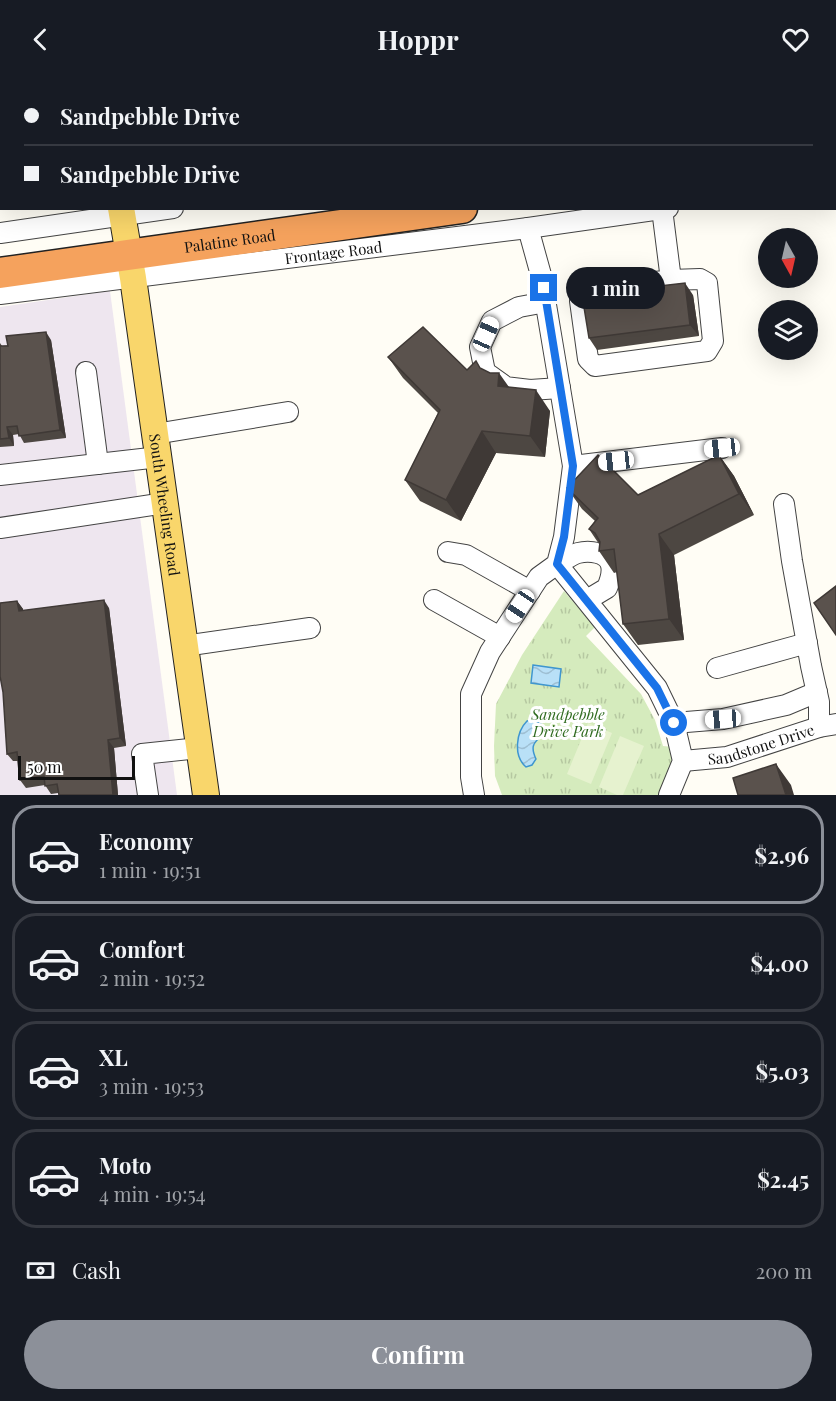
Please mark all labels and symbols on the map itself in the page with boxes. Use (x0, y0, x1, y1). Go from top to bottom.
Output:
street label: Palatine Road (183, 224, 277, 257)
north arrow (758, 228, 818, 288)
street label: Frontage Road (283, 236, 384, 268)
callout: 1 min (565, 267, 664, 309)
route end (530, 274, 557, 301)
car (470, 314, 502, 354)
street label: South Wheeling Road (145, 432, 185, 577)
car (703, 437, 741, 459)
car (597, 450, 635, 472)
car (502, 586, 538, 626)
park label: Sandpebble Drive Park (530, 704, 605, 741)
route start (660, 709, 687, 736)
car (704, 709, 742, 729)
street label: Sandstone Drive (707, 719, 817, 769)
scale bar (18, 753, 135, 780)

